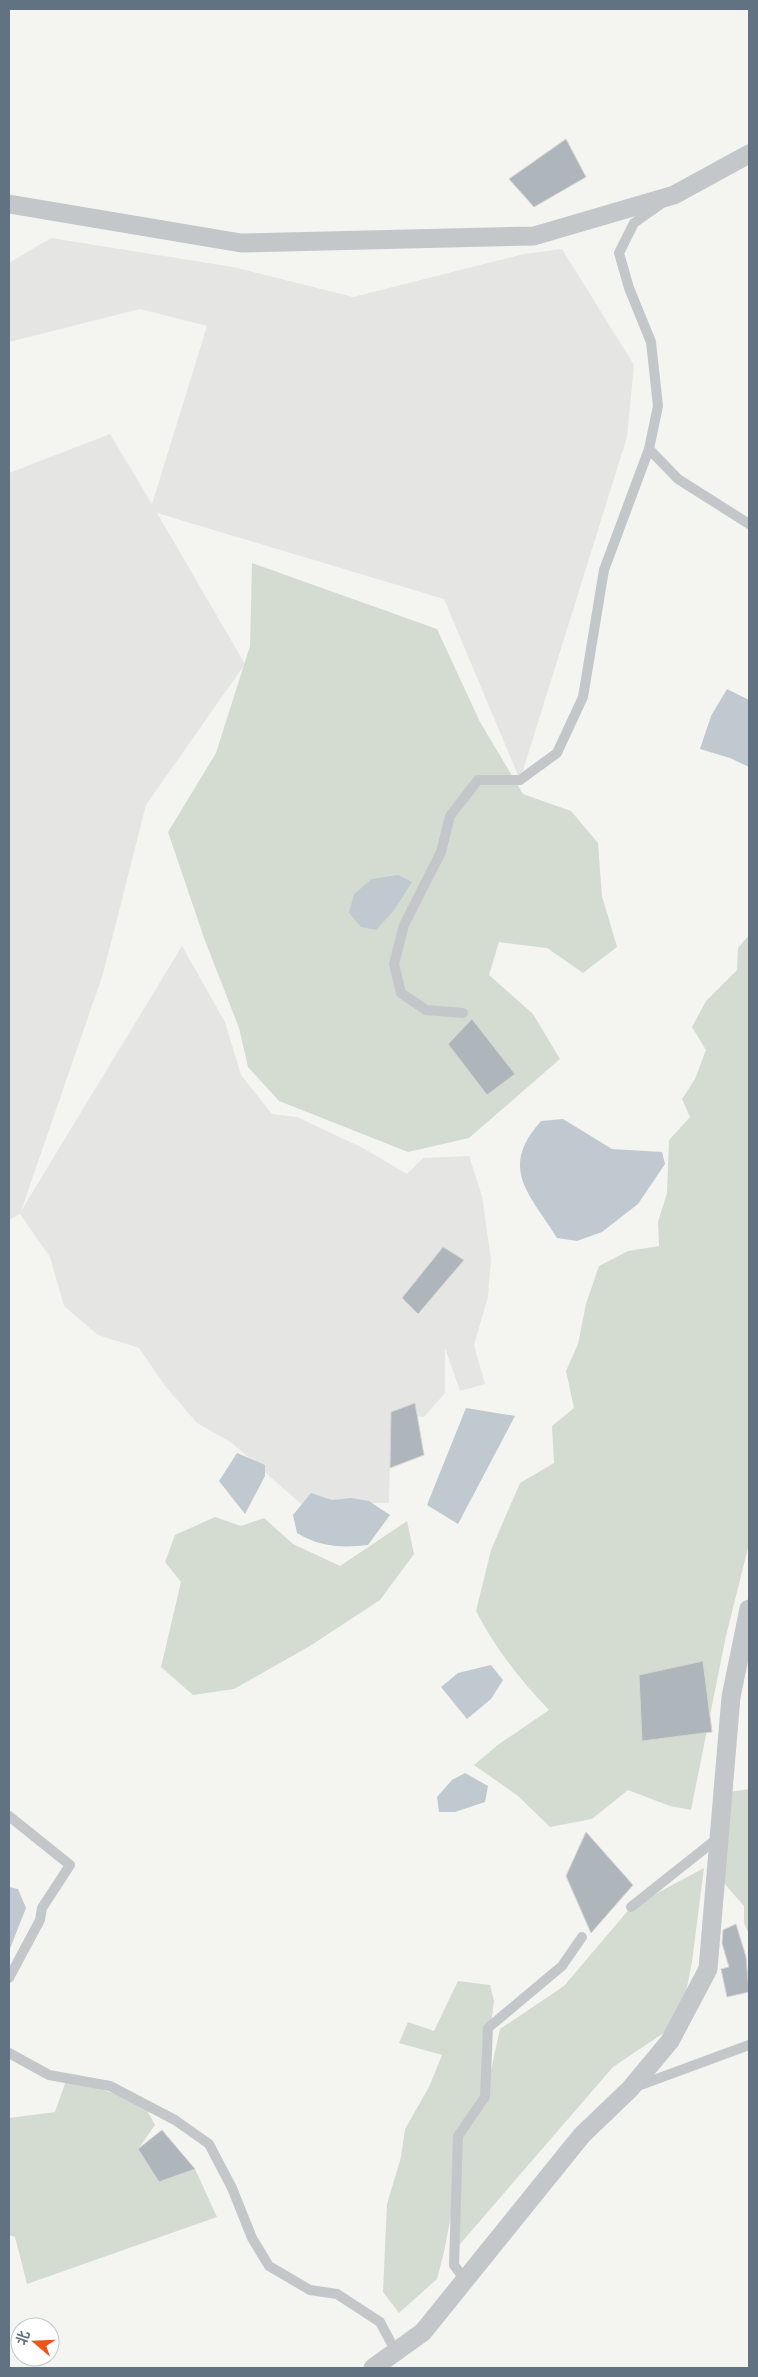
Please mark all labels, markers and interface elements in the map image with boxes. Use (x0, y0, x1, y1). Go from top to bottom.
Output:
north arrow (10, 2317, 60, 2367)
text: 北 (12, 2328, 33, 2347)

